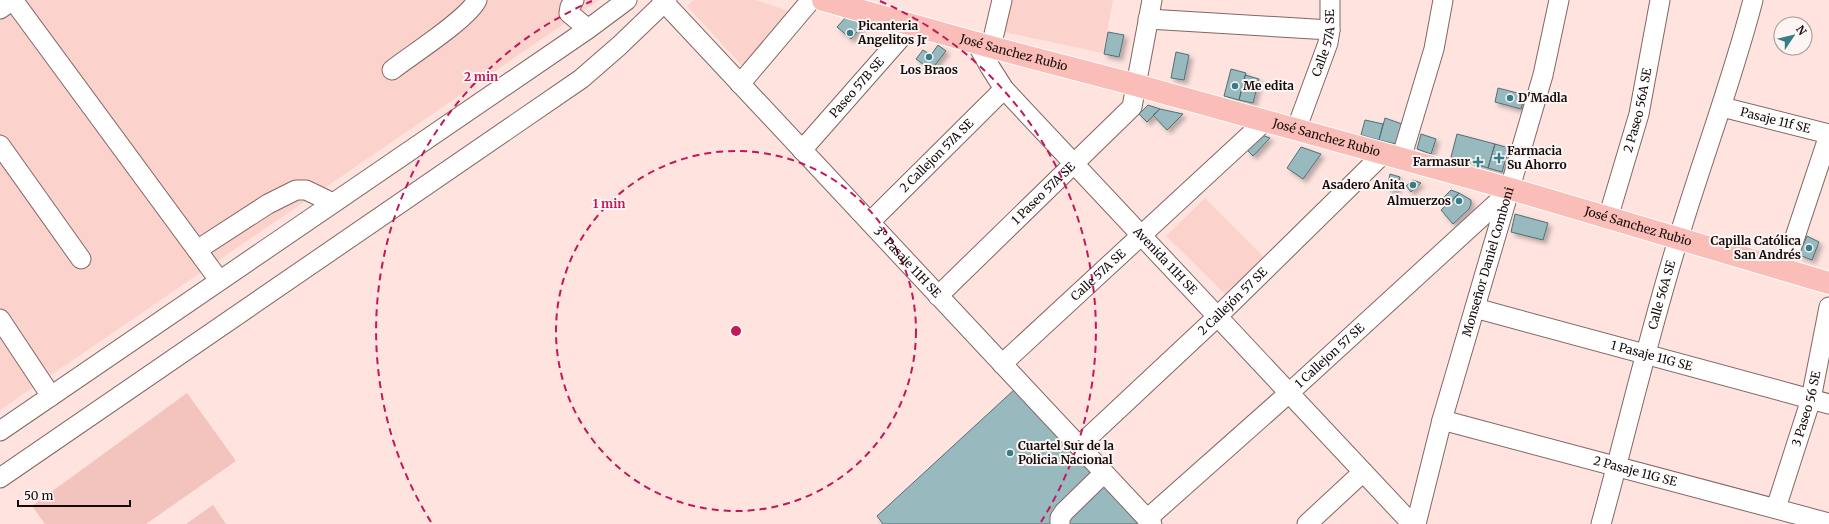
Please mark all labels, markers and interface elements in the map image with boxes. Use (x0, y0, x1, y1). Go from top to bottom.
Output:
street label: Calle 57A SE (1308, 9, 1337, 79)
north arrow (1773, 16, 1813, 56)
place label: Picanteria Angelitos Jr (857, 18, 927, 47)
text: N (1793, 23, 1810, 38)
marker: Picanteria Angelitos Jr (845, 28, 855, 38)
street label: José Sanchez Rubio (957, 30, 1069, 74)
marker: Los Braos (924, 52, 934, 62)
street label: Paseo 57B SE (826, 54, 887, 121)
place label: Los Braos (900, 62, 958, 77)
street label: 2 Paseo 56A SE (1620, 66, 1654, 154)
text: 2 min (464, 69, 498, 84)
place label: Me edita (1243, 78, 1294, 93)
marker: Me edita (1230, 81, 1240, 91)
place label: D'Madla (1518, 90, 1568, 105)
marker: D'Madla (1505, 93, 1515, 103)
street label: Pasaje 11f SE (1739, 104, 1812, 136)
street label: 2 Callejon 57A SE (896, 115, 977, 195)
street label: José Sanchez Rubio (1270, 115, 1382, 159)
place label: Farmacia Su Ahorro (1507, 143, 1567, 172)
marker: Farmacia Su Ahorro (1494, 153, 1504, 163)
place label: Farmasur (1413, 154, 1470, 169)
marker: Farmasur (1473, 157, 1483, 167)
street label: 1 Paseo 57A SE (1008, 159, 1078, 227)
place label: Asadero Anita (1321, 177, 1405, 192)
marker: Asadero Anita (1408, 180, 1418, 190)
street label: Monseñor Daniel Comboni (1459, 185, 1517, 338)
place label: Almuerzos (1386, 193, 1451, 208)
text: 1 min (593, 196, 625, 211)
marker: Almuerzos (1454, 196, 1464, 206)
street label: José Sanchez Rubio (1582, 203, 1694, 249)
street label: 3° Pasaje 11H SE (871, 223, 945, 301)
street label: Avenida 11H SE (1130, 223, 1201, 297)
place label: Capilla Católica San Andrés (1711, 233, 1801, 262)
marker: Capilla Católica San Andrés (1804, 243, 1814, 253)
street label: Calle 57A SE (1067, 246, 1129, 304)
street label: Calle 56A SE (1645, 258, 1678, 331)
street label: 2 Callejón 57 SE (1195, 264, 1270, 338)
street label: 1 Callejon 57 SE (1292, 320, 1367, 391)
centre of rings (729, 324, 743, 338)
street label: 1 Pasaje 11G SE (1609, 337, 1695, 374)
street label: 3 Paseo 56 SE (1788, 369, 1823, 448)
place label: Cuartel Sur de la Policia Nacional (1018, 438, 1114, 467)
marker: Cuartel Sur de la Policia Nacional (1005, 448, 1015, 458)
street label: 2 Pasaje 11G SE (1592, 453, 1679, 489)
scale bar (18, 482, 130, 508)
text: 50 m (24, 488, 53, 503)

